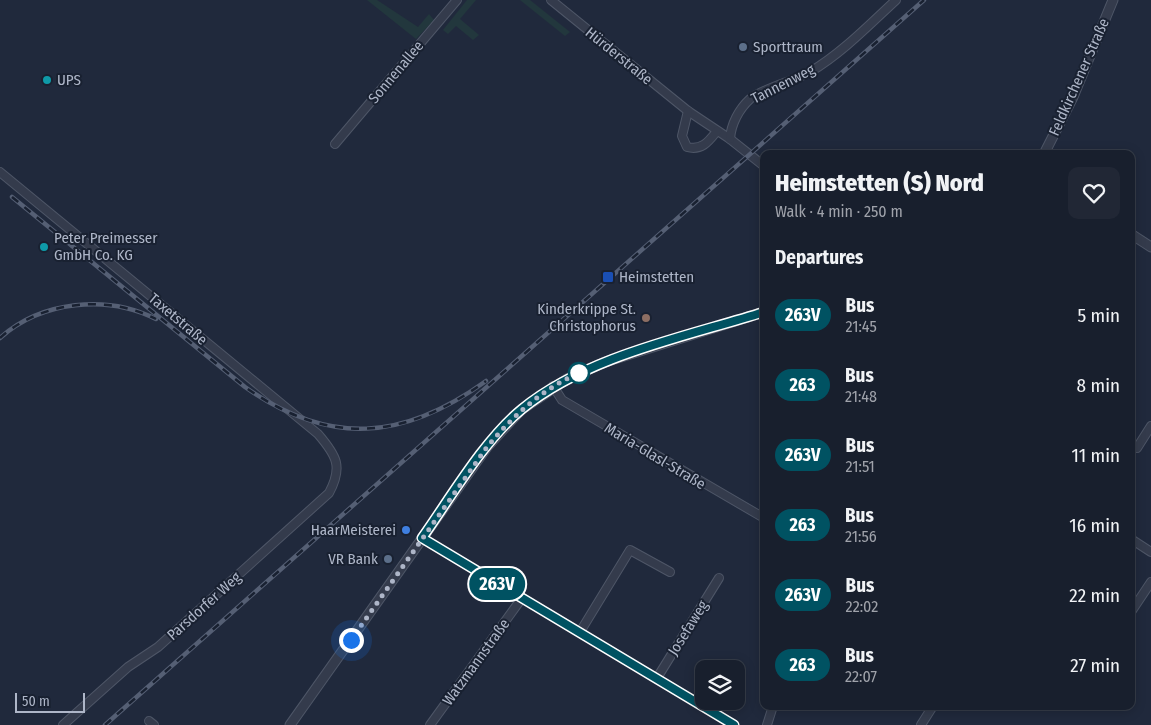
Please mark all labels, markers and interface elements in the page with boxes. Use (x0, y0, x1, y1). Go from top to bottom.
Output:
street label: Feldkirchener Straße (1045, 15, 1113, 139)
street label: Hürderstraße (582, 23, 656, 89)
street label: Sonnenallee (365, 37, 427, 107)
place label: Sporttraum (753, 38, 823, 56)
marker: Sporttraum (737, 41, 749, 53)
street label: Tannenweg (748, 60, 818, 108)
place label: UPS (57, 71, 81, 89)
marker: UPS (41, 74, 53, 86)
button: heart (1068, 167, 1120, 219)
text: Heimstetten (S) Nord (775, 169, 984, 197)
text: Walk · 4 min · 250 m (775, 202, 903, 221)
place label: Peter Preimesser GmbH Co. KG (54, 229, 158, 264)
marker: Peter Preimesser GmbH Co. KG (38, 241, 50, 253)
text: Departures (775, 246, 863, 269)
place label: Heimstetten (619, 268, 694, 286)
marker: Heimstetten (601, 270, 615, 284)
street label: Taxetstraße (145, 289, 211, 349)
text: Bus (846, 294, 874, 317)
place label: Kinderkrippe St. Christophorus (537, 300, 636, 335)
text: 263V (785, 304, 821, 326)
text: 5 min (1077, 304, 1120, 327)
marker: Kinderkrippe St. Christophorus (640, 312, 652, 324)
text: 21:45 (846, 317, 877, 336)
unlabelled marker (568, 362, 590, 384)
text: Bus (845, 364, 874, 387)
text: 263 (789, 374, 816, 396)
text: 8 min (1077, 374, 1120, 397)
text: 21:48 (845, 387, 877, 406)
street label: Maria-Glasl-Straße (601, 419, 709, 493)
text: Bus (846, 434, 874, 457)
text: 263V (785, 444, 821, 466)
text: 11 min (1072, 444, 1120, 467)
text: 21:51 (846, 457, 875, 476)
text: Bus (845, 504, 874, 527)
text: 263 (789, 514, 816, 536)
text: 16 min (1069, 514, 1120, 537)
place label: HaarMeisterei (311, 521, 396, 539)
marker: HaarMeisterei (400, 524, 412, 536)
text: 21:56 (845, 527, 877, 546)
place label: VR Bank (328, 550, 378, 568)
marker: VR Bank (382, 553, 394, 565)
street label: Parsdorfer Weg (163, 568, 245, 644)
line badge: 263V (462, 568, 532, 600)
text: 263V (479, 573, 515, 595)
text: Bus (846, 574, 874, 597)
text: 263V (785, 584, 821, 606)
text: 22 min (1069, 584, 1120, 607)
street label: Josefaweg (664, 597, 712, 659)
text: 22:02 (846, 597, 878, 616)
street label: Watzmannstraße (439, 615, 513, 709)
your location (339, 628, 364, 653)
text: Bus (845, 644, 874, 667)
text: 263 (789, 654, 816, 676)
text: 27 min (1070, 654, 1120, 677)
map controls (695, 660, 745, 710)
button: layers (695, 660, 745, 710)
text: 22:07 (845, 667, 877, 686)
scale bar (15, 690, 85, 713)
text: 50 m (22, 693, 50, 710)

